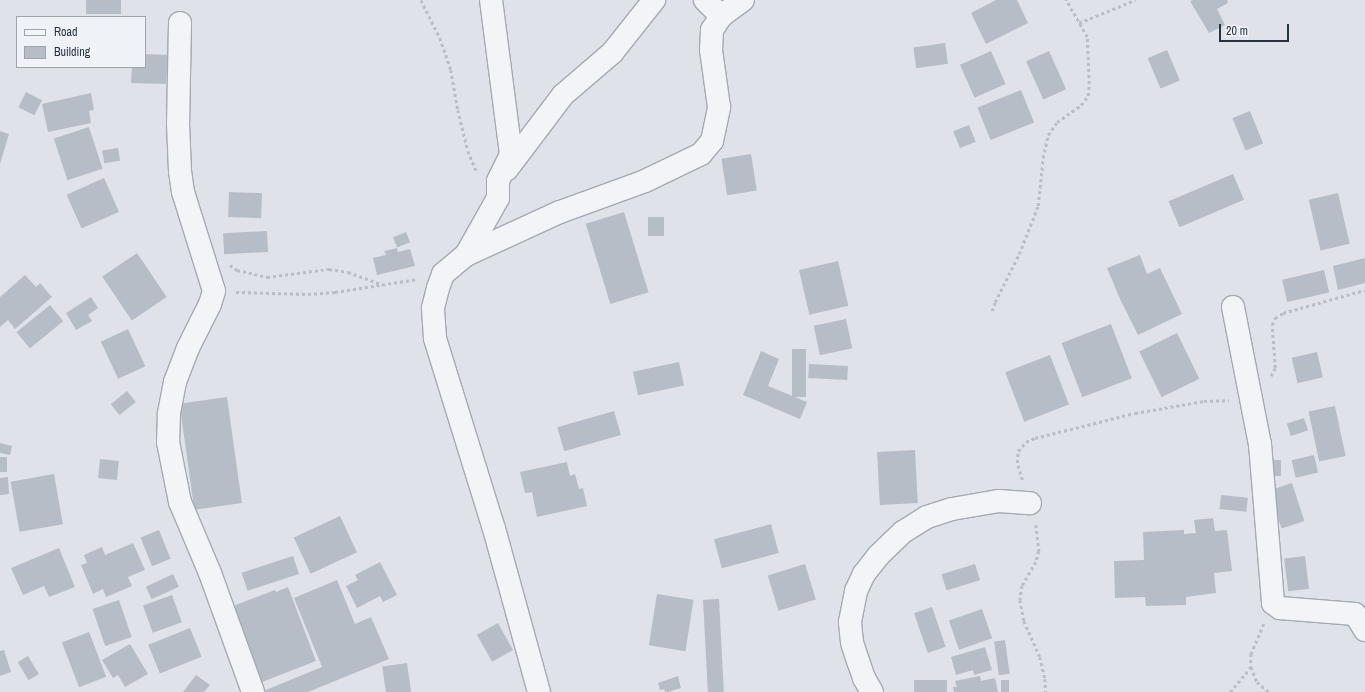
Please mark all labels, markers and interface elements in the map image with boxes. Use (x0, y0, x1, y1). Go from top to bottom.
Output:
legend (16, 16, 146, 68)
scale bar (1221, 16, 1291, 42)
text: 20 m (1226, 23, 1248, 39)
text: Road (54, 24, 78, 40)
text: Building (54, 44, 90, 60)

